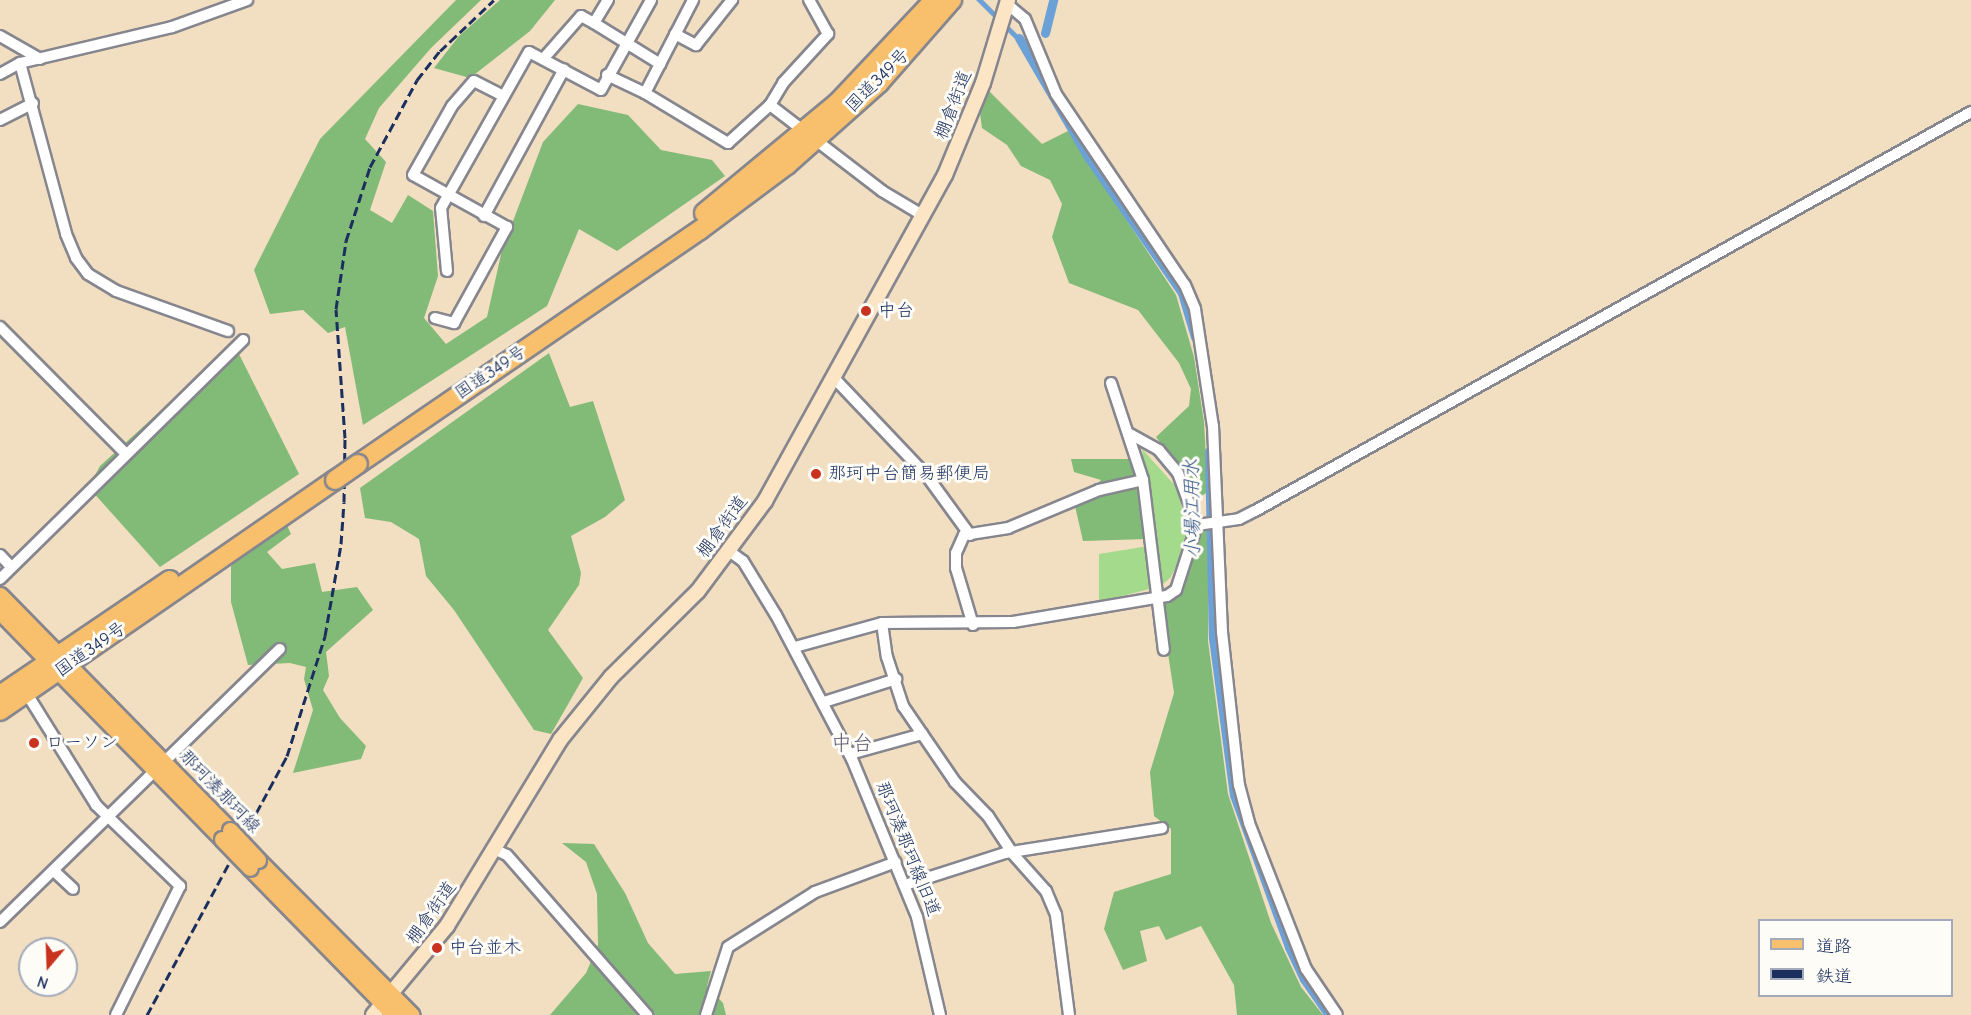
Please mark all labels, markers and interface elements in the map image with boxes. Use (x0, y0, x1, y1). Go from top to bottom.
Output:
street label: 国道349号 (842, 45, 914, 117)
street label: 棚倉街道 (931, 68, 977, 142)
place label: 中台 (878, 300, 914, 322)
marker: 中台 (859, 304, 873, 318)
street label: 国道349号 (451, 341, 531, 405)
water label: 小場江用水 (1179, 459, 1205, 559)
place label: 那珂中台簡易郵便局 (828, 463, 990, 485)
marker: 那珂中台簡易郵便局 (809, 467, 823, 481)
street label: 棚倉街道 (693, 492, 753, 562)
street label: 国道349号 (51, 618, 131, 682)
district label: 中台 (831, 730, 873, 756)
place label: ローソン (46, 732, 118, 754)
marker: ローソン (27, 736, 41, 750)
street label: 那珂湊那珂線 (174, 746, 264, 838)
street label: 那珂湊那珂線旧道 (870, 778, 944, 920)
street label: 棚倉街道 (403, 877, 461, 949)
legend (1758, 919, 1953, 997)
text: 道路 (1816, 936, 1852, 957)
north arrow (18, 937, 78, 997)
place label: 中台並木 (449, 937, 521, 959)
marker: 中台並木 (430, 941, 444, 955)
text: 鉄道 (1816, 966, 1852, 987)
text: N (35, 972, 51, 992)

